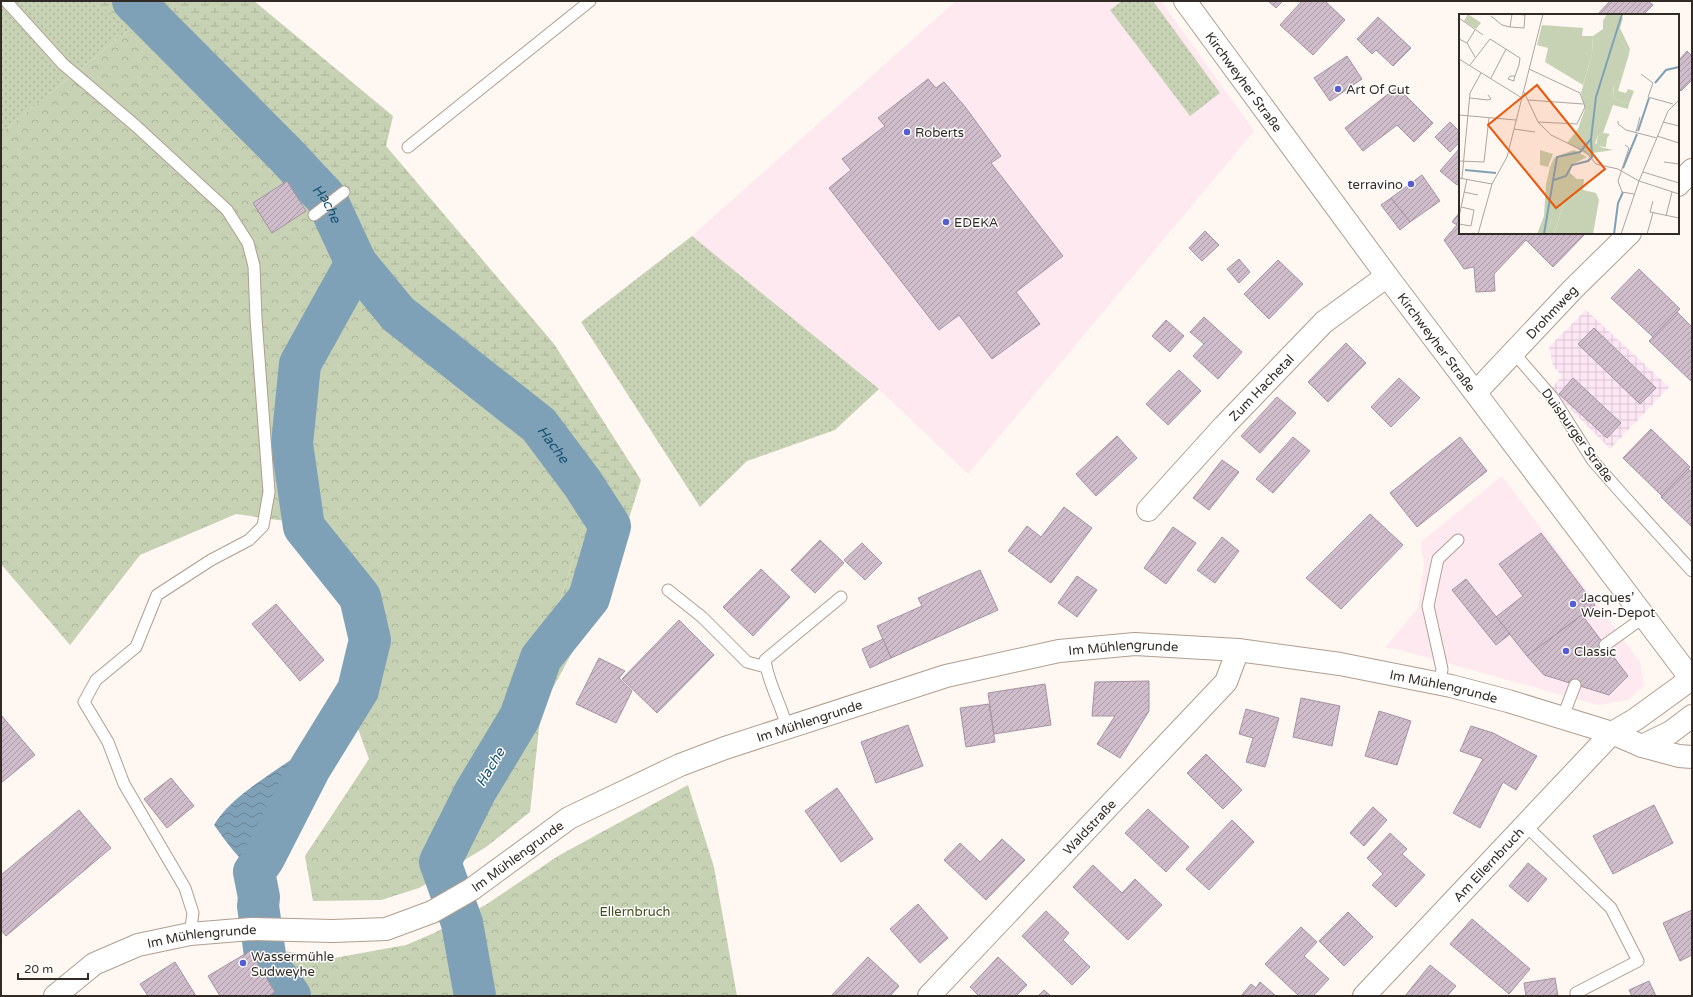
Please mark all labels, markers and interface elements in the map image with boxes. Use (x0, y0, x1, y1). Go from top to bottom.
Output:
inset map (1459, 14, 1679, 234)
street label: Kirchweyher Straße (1201, 29, 1285, 135)
place label: Art Of Cut (1346, 82, 1410, 98)
marker: Art Of Cut (1333, 84, 1343, 94)
place label: Roberts (915, 125, 964, 141)
marker: Roberts (902, 127, 912, 137)
place label: terravino (1348, 177, 1403, 193)
marker: terravino (1406, 179, 1416, 189)
water label: Hache (309, 181, 345, 227)
place label: EDEKA (954, 215, 999, 231)
marker: EDEKA (941, 217, 951, 227)
street label: Drohmweg (1523, 282, 1581, 343)
street label: Kirchweyher Straße (1394, 290, 1479, 395)
street label: Zum Hachetal (1226, 351, 1298, 425)
street label: Duisburger Straße (1538, 386, 1617, 486)
water label: Hache (534, 423, 573, 468)
place label: Jacques’ Wein-Depot (1581, 590, 1655, 621)
marker: Jacques’ Wein-Depot (1568, 599, 1578, 609)
street label: Im Mühlengrunde (1068, 637, 1179, 659)
place label: Classic (1574, 644, 1616, 660)
marker: Classic (1561, 646, 1571, 656)
street label: Im Mühlengrunde (1388, 667, 1499, 707)
street label: Im Mühlengrunde (755, 697, 865, 746)
water label: Hache (472, 744, 509, 790)
street label: Waldstraße (1060, 796, 1120, 858)
street label: Im Mühlengrunde (469, 818, 567, 896)
street label: Am Ellernbruch (1450, 825, 1528, 905)
park label: Ellernbruch (600, 904, 670, 920)
street label: Im Mühlengrunde (146, 922, 257, 952)
place label: Wassermühle Sudweyhe (251, 949, 334, 980)
scale bar (18, 955, 88, 981)
marker: Wassermühle Sudweyhe (238, 958, 248, 968)
text: 20 m (24, 962, 53, 976)

